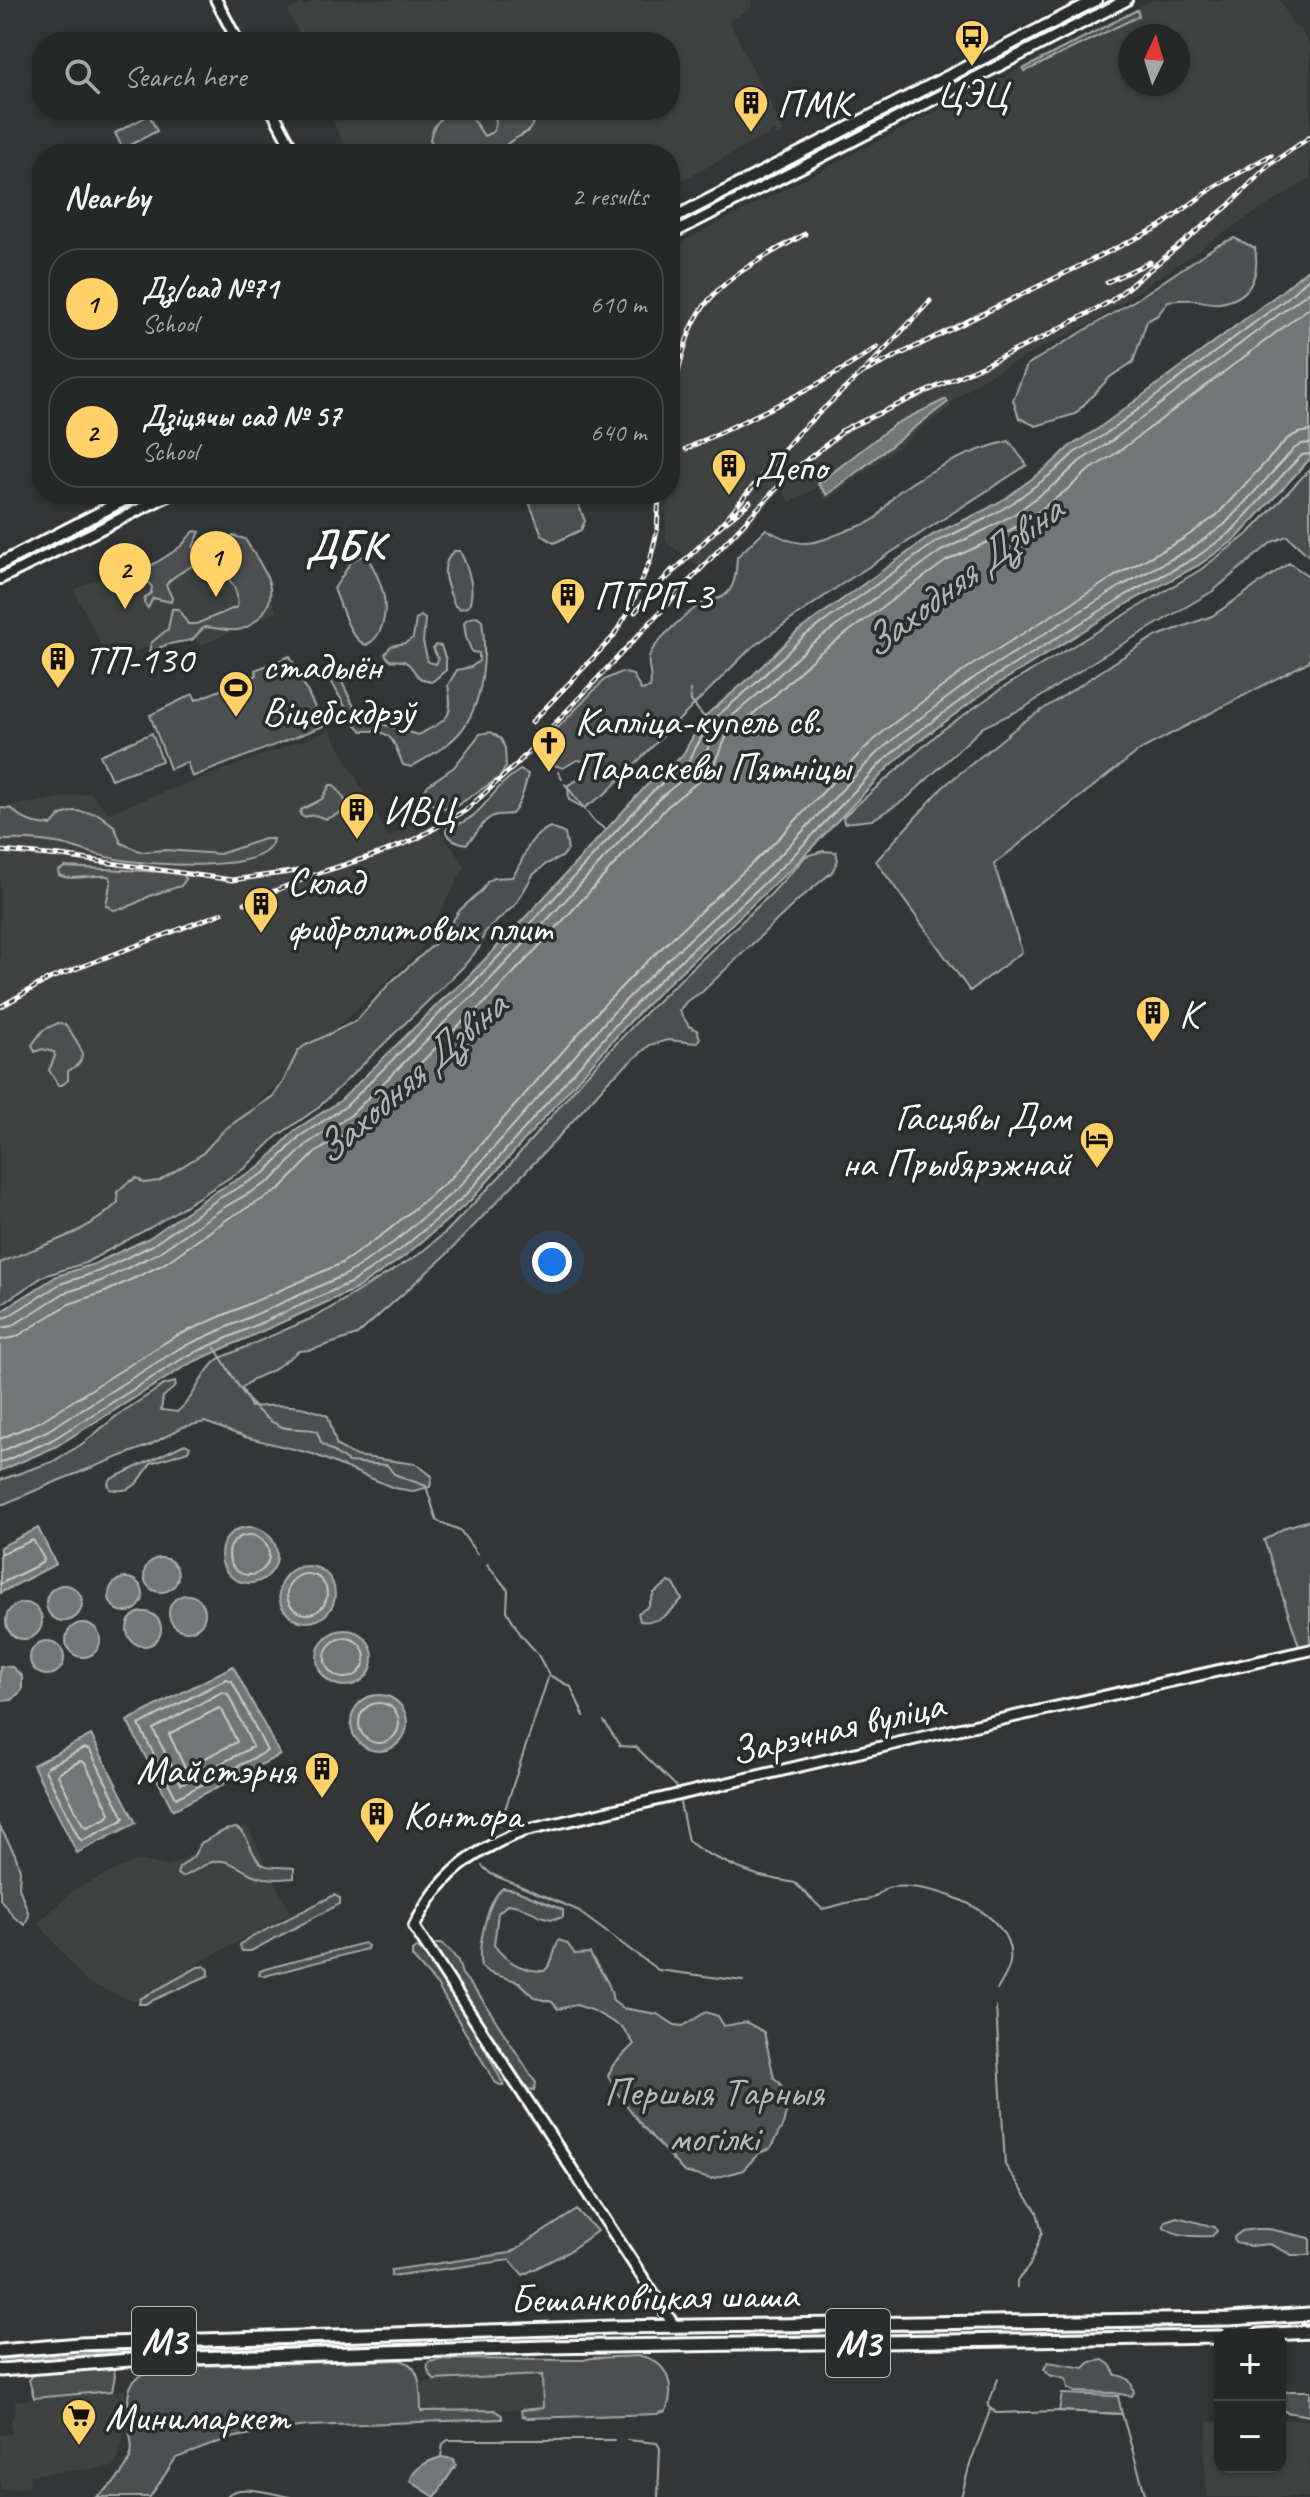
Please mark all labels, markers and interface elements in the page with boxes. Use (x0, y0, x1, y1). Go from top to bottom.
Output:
bus stop icon: ЦЭЦ (953, 18, 991, 68)
north arrow (1118, 24, 1190, 96)
search box (32, 32, 680, 120)
icon: search (60, 54, 104, 98)
text: Search here (124, 57, 246, 95)
place label: ЦЭЦ (936, 69, 1012, 119)
place label: ПМК (777, 79, 856, 129)
building icon: ПМК (732, 84, 770, 134)
text: Nearby (64, 175, 150, 218)
text: 2 results (572, 180, 648, 213)
text: Дз/сад №71 (142, 269, 278, 307)
text: 1 (86, 288, 98, 321)
text: 610 m (590, 288, 646, 321)
text: School (142, 307, 198, 340)
text: Дзіцячы сад № 57 (142, 397, 341, 435)
text: 2 (86, 416, 98, 449)
text: 640 m (590, 416, 646, 449)
text: School (142, 435, 198, 468)
place label: Депо (755, 442, 831, 492)
building icon: Депо (710, 447, 748, 497)
water label: Заходняя Дзвіна (851, 482, 1076, 670)
district label: ДБК (306, 520, 391, 573)
pin: 1 (190, 531, 242, 597)
pin: 2 (99, 543, 151, 609)
place label: ПГРП-3 (594, 571, 716, 621)
building icon: ПГРП-3 (549, 576, 587, 626)
place label: ТП-130 (84, 635, 196, 685)
building icon: ТП-130 (39, 640, 77, 690)
place label: стадыён Віцебскдрэў (262, 641, 419, 737)
sports icon: стадыён Віцебскдрэў (217, 669, 255, 719)
place label: Капліца-купель св. Параскевы Пятніцы (575, 696, 853, 792)
church icon: Капліца-купель св. Параскевы Пятніцы (530, 724, 568, 774)
place label: ИВЦ (383, 786, 458, 836)
building icon: ИВЦ (338, 791, 376, 841)
place label: Склад фибролитовых плит (287, 857, 554, 953)
building icon: Склад фибролитовых плит (242, 885, 280, 935)
water label: Заходняя Дзвіна (303, 978, 520, 1176)
place label: К (1179, 989, 1207, 1039)
building icon: К (1134, 994, 1172, 1044)
place label: Гасцявы Дом на Прыбярэжнай (842, 1092, 1073, 1188)
hotel icon: Гасцявы Дом на Прыбярэжнай (1078, 1120, 1116, 1170)
your location (532, 1242, 572, 1282)
street label: Зарэчная вуліца (726, 1679, 951, 1777)
place label: Майстэрня (136, 1745, 297, 1795)
building icon: Майстэрня (303, 1750, 341, 1800)
place label: Контора (403, 1790, 525, 1840)
building icon: Контора (358, 1795, 396, 1845)
park label: Першыя Тарныя могілкі (604, 2067, 826, 2163)
street label: Бешанковіцкая шаша (510, 2269, 801, 2325)
road number: М3 (132, 2307, 196, 2375)
road number: М3 (826, 2309, 890, 2377)
map controls (1214, 2329, 1286, 2473)
button: + (1214, 2329, 1286, 2401)
place label: Минимаркет (105, 2392, 292, 2442)
supermarket icon: Минимаркет (60, 2397, 98, 2447)
button: − (1214, 2401, 1286, 2473)

